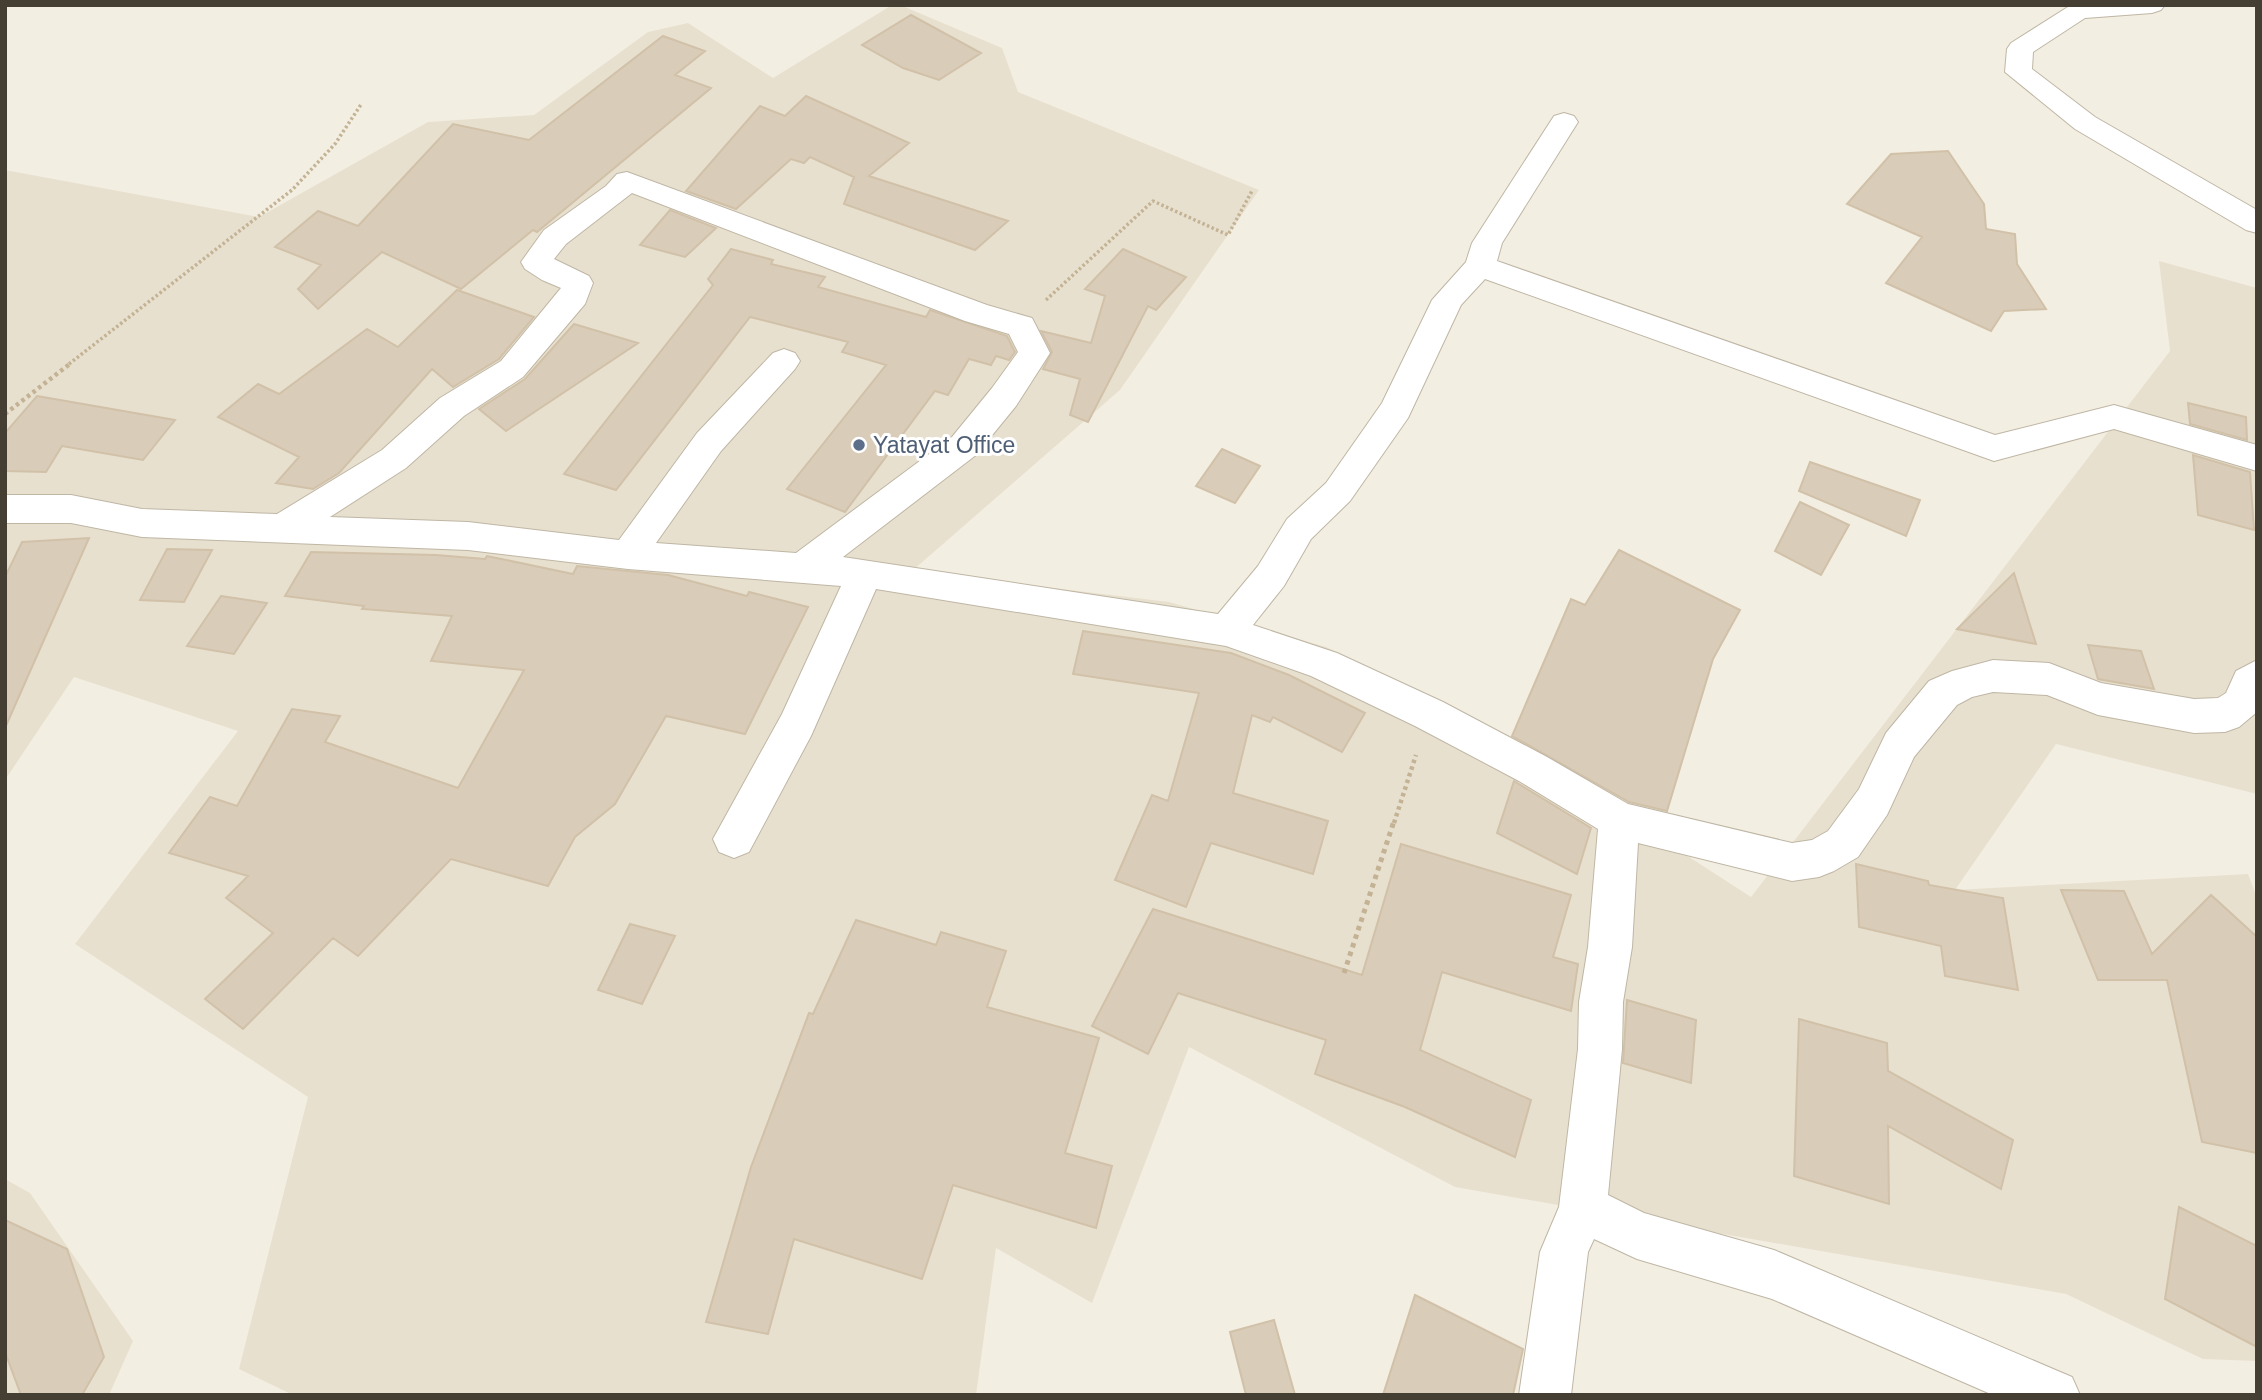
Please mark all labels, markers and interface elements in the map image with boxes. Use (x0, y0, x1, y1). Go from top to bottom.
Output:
place label: Yatayat Office (873, 432, 1015, 458)
marker: Yatayat Office (851, 437, 867, 453)

